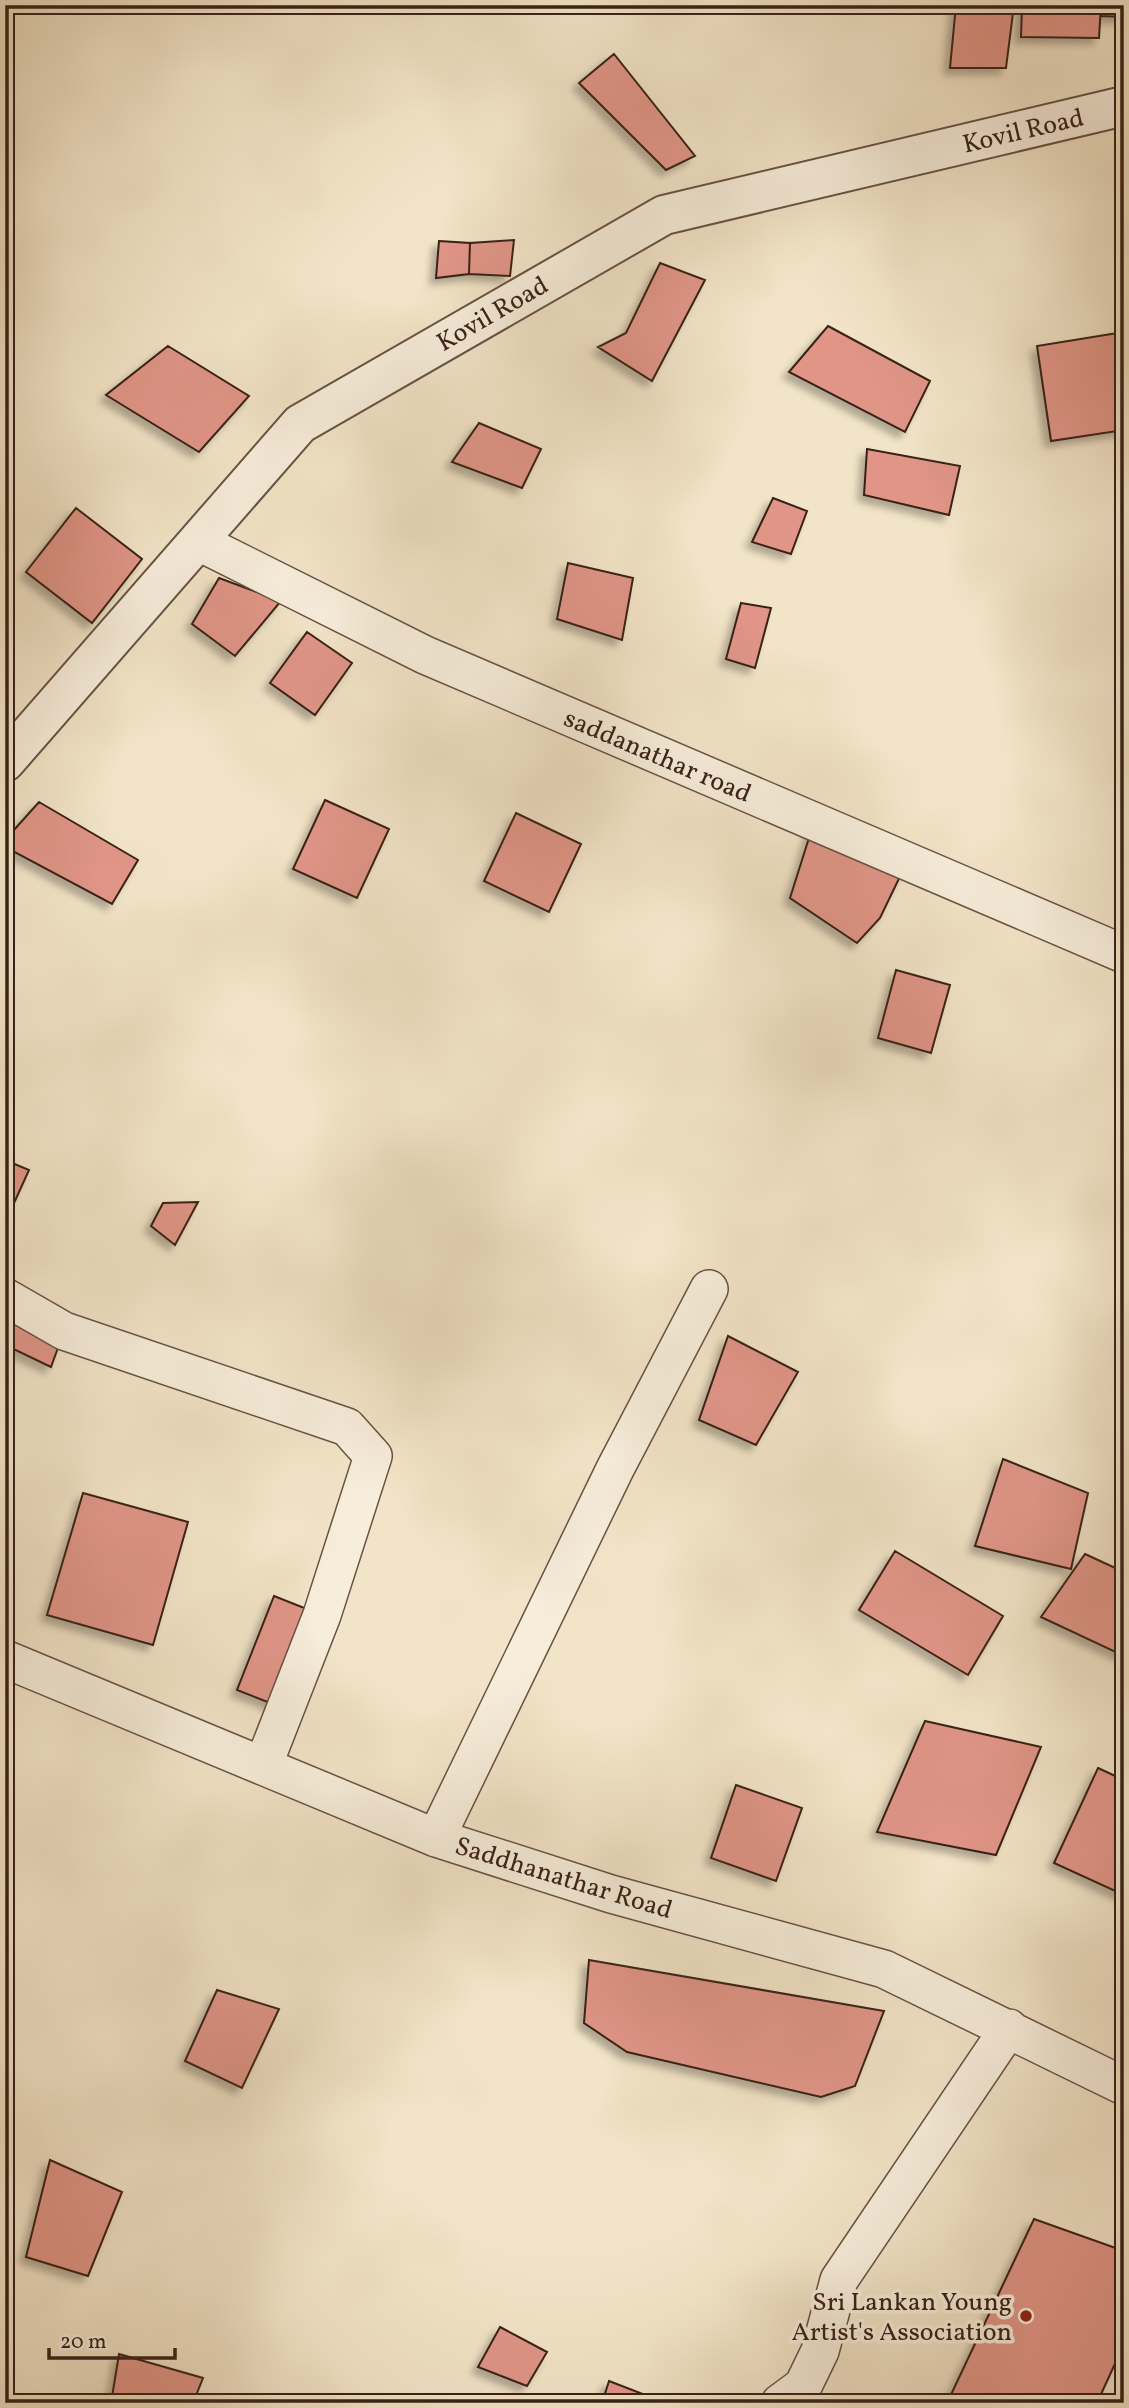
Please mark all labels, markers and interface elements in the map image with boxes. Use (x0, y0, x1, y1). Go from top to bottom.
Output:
street label: Kovil Road (959, 101, 1088, 163)
street label: Kovil Road (431, 268, 555, 361)
street label: saddanathar road (558, 701, 757, 813)
street label: Saddhanathar Road (450, 1829, 677, 1929)
place label: Sri Lankan Young Artist's Association (791, 2285, 1012, 2351)
marker: Sri Lankan Young Artist's Association (1018, 2308, 1034, 2324)
scale bar (49, 2317, 175, 2361)
text: 20 m (60, 2328, 106, 2357)

